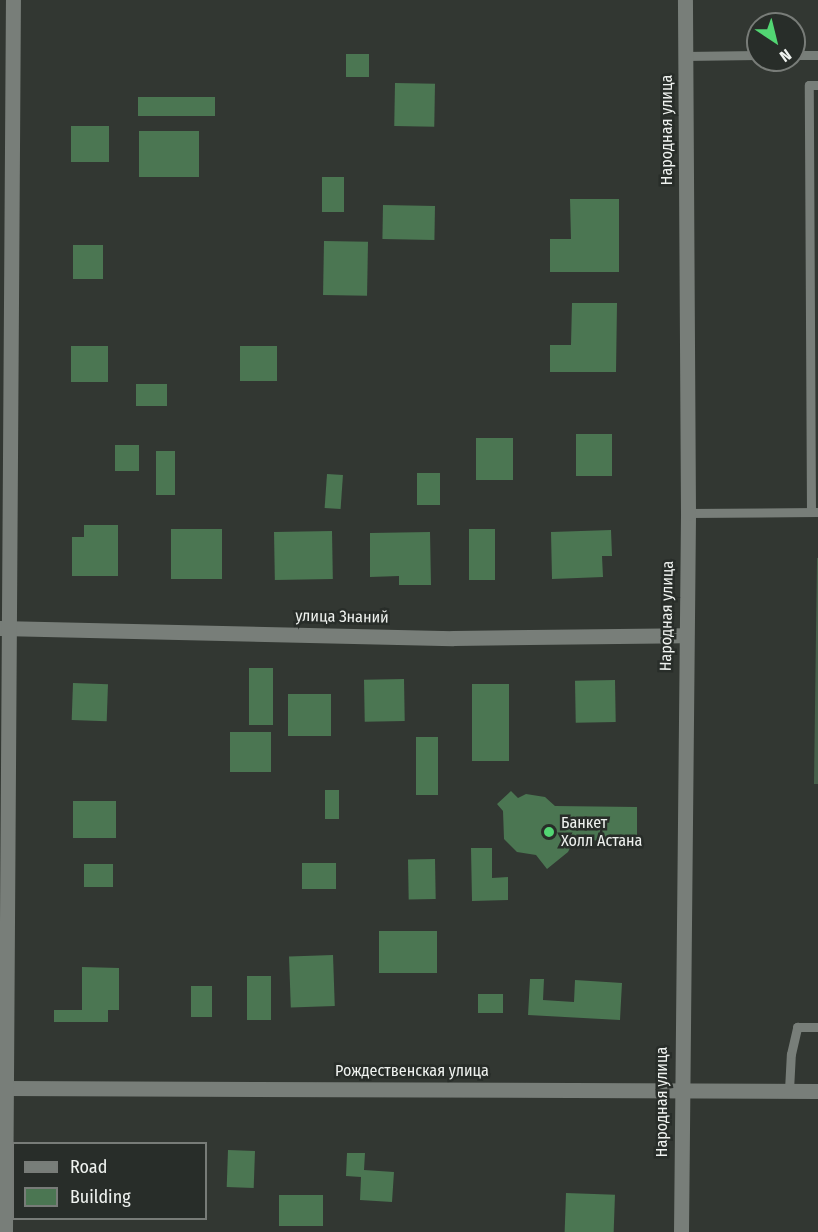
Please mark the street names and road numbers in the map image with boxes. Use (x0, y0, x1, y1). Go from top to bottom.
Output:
street label: Народная улица (657, 75, 677, 185)
street label: Народная улица (656, 561, 678, 671)
street label: улица Знаний (295, 607, 389, 627)
street label: Народная улица (652, 1047, 672, 1157)
street label: Рождественская улица (335, 1061, 489, 1081)

